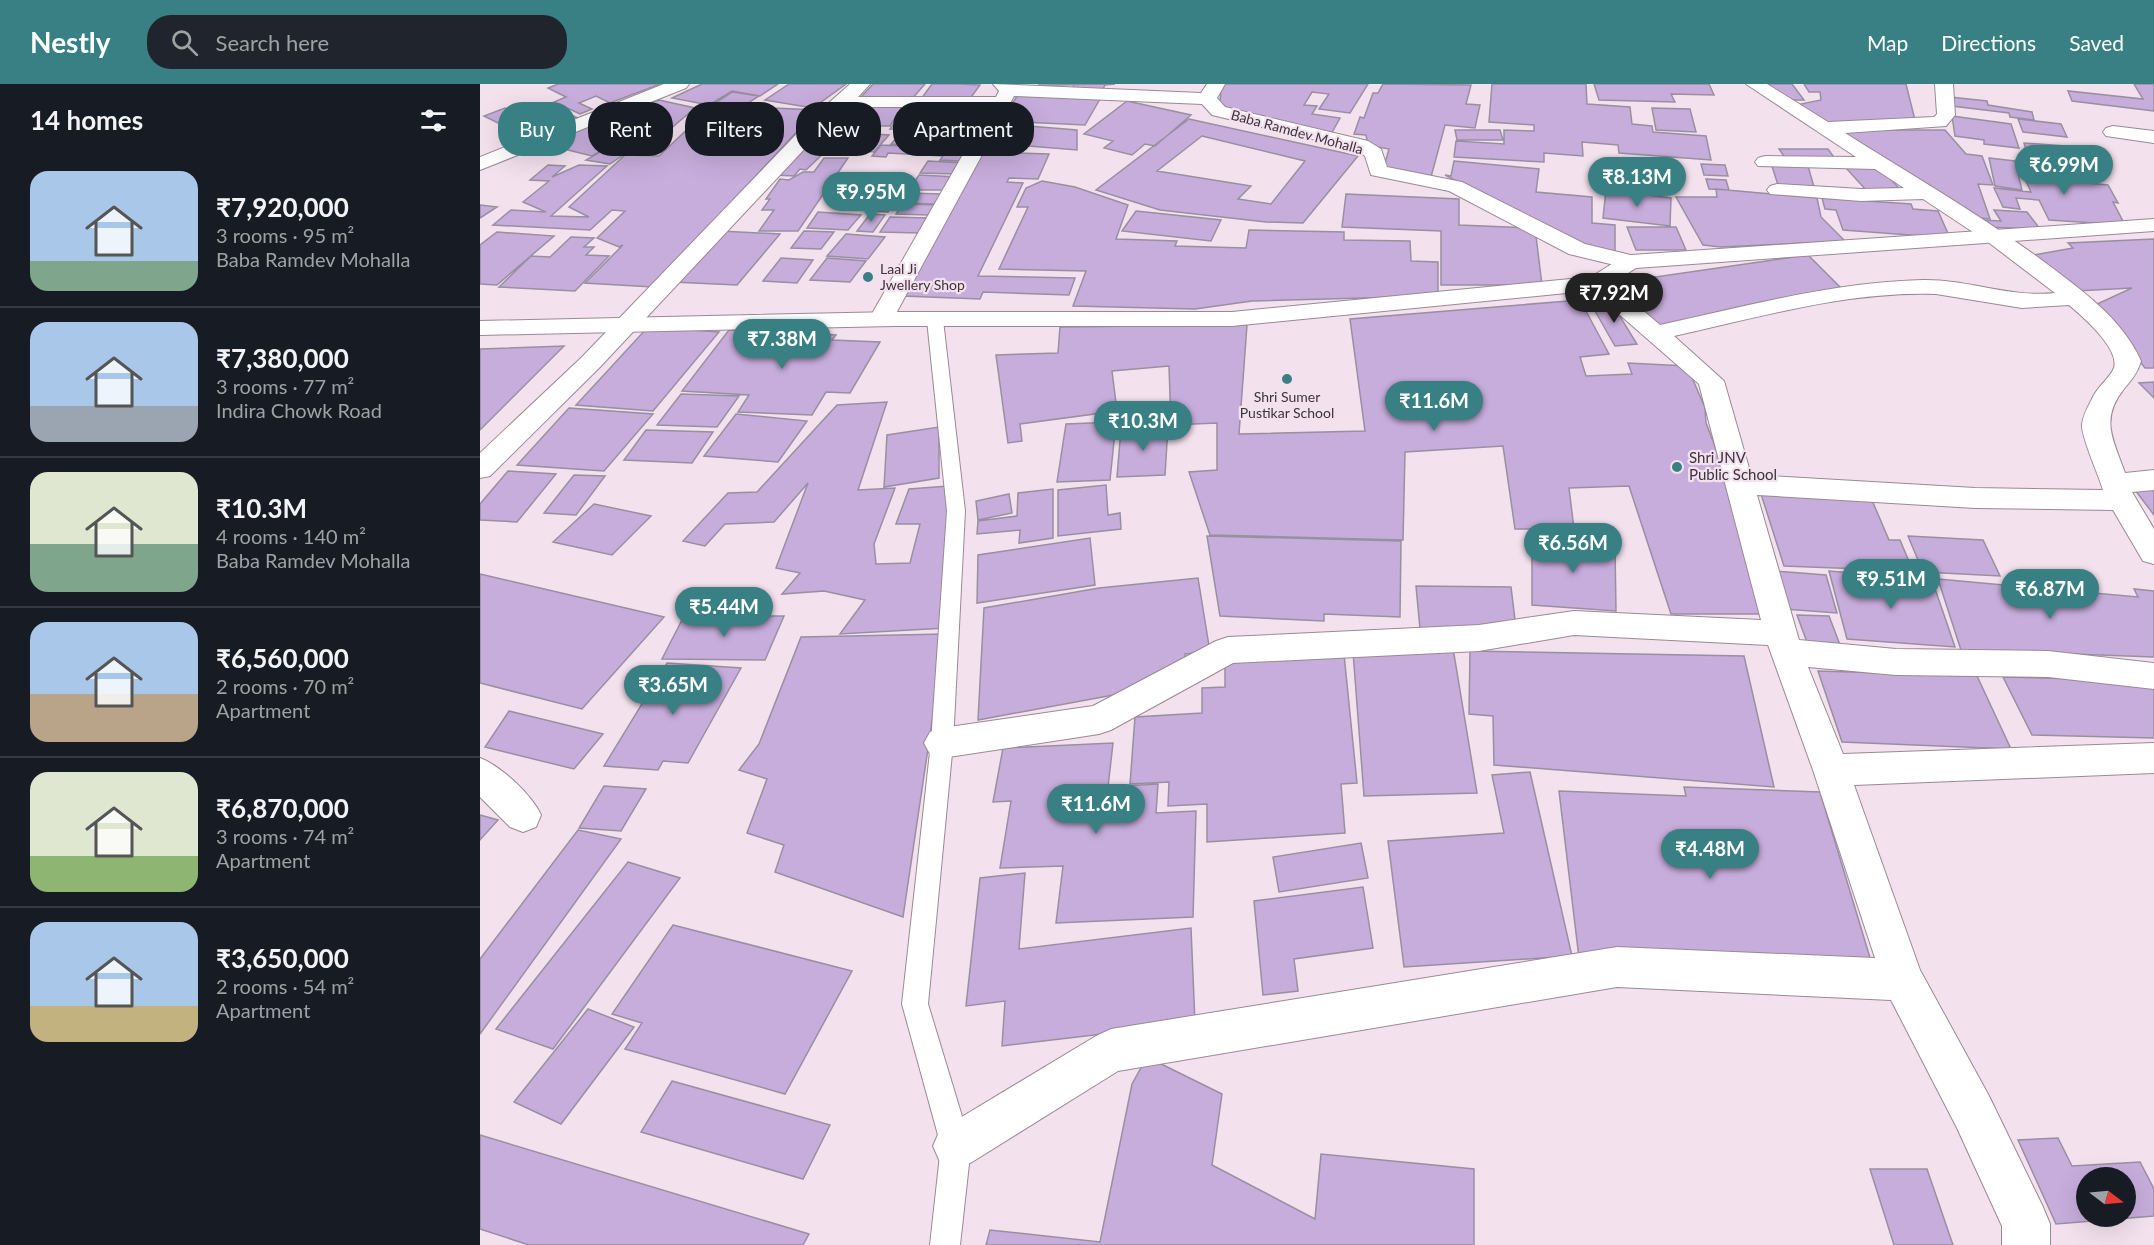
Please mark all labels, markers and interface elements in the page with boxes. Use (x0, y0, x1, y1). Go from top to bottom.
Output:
search box (147, 15, 567, 69)
text: Nestly (30, 25, 111, 59)
icon: search (168, 26, 201, 59)
text: Search here (216, 29, 329, 56)
text: Map (1867, 30, 1908, 55)
text: Directions (1941, 30, 2036, 55)
text: Saved (2069, 30, 2124, 55)
chip: Buy (498, 102, 576, 156)
chip: Rent (588, 102, 673, 156)
chip: Filters (685, 102, 784, 156)
chip: New (796, 102, 881, 156)
chip: Apartment (893, 102, 1034, 156)
text: 14 homes (30, 104, 143, 136)
icon: filters (417, 104, 450, 137)
street label: Baba Ramdev Mohalla (1229, 106, 1365, 157)
pin: ₹6.99M (2015, 145, 2113, 196)
text: ₹6.99M (2029, 152, 2099, 176)
pin: ₹8.13M (1588, 157, 1686, 208)
text: ₹8.13M (1602, 164, 1672, 188)
pin: ₹9.95M (822, 172, 920, 223)
text: ₹9.95M (836, 179, 906, 203)
text: ₹7,920,000 (216, 191, 349, 223)
icon: home (78, 195, 150, 267)
text: 3 rooms · 95 m² (216, 223, 354, 247)
text: Baba Ramdev Mohalla (216, 247, 410, 271)
place label: Laal Ji Jwellery Shop (880, 260, 965, 293)
marker: Laal Ji Jwellery Shop (861, 270, 875, 284)
pin: ₹7.92M (1565, 273, 1663, 324)
text: ₹7.92M (1579, 280, 1649, 304)
pin: ₹7.38M (733, 319, 831, 370)
text: ₹7.38M (747, 326, 817, 350)
text: ₹7,380,000 (216, 342, 349, 374)
icon: home (78, 346, 150, 418)
marker: Shri Sumer Pustikar School (1280, 372, 1294, 386)
text: 3 rooms · 77 m² (216, 374, 354, 398)
pin: ₹11.6M (1385, 381, 1483, 432)
place label: Shri Sumer Pustikar School (1240, 388, 1334, 421)
text: ₹11.6M (1399, 388, 1469, 412)
text: Indira Chowk Road (216, 398, 382, 422)
pin: ₹10.3M (1094, 401, 1192, 452)
text: ₹10.3M (1108, 408, 1178, 432)
place label: Shri JNV Public School (1689, 448, 1777, 483)
marker: Shri JNV Public School (1670, 460, 1684, 474)
text: ₹10.3M (216, 492, 307, 524)
icon: home (78, 496, 150, 568)
pin: ₹6.56M (1524, 523, 1622, 574)
text: 4 rooms · 140 m² (216, 524, 366, 548)
text: ₹6.56M (1538, 530, 1608, 554)
text: Baba Ramdev Mohalla (216, 548, 410, 572)
pin: ₹9.51M (1842, 559, 1940, 610)
text: ₹9.51M (1856, 566, 1926, 590)
pin: ₹6.87M (2001, 569, 2099, 620)
text: ₹6.87M (2015, 576, 2085, 600)
pin: ₹5.44M (675, 587, 773, 638)
text: ₹5.44M (689, 594, 759, 618)
text: ₹6,560,000 (216, 642, 349, 674)
icon: home (78, 646, 150, 718)
pin: ₹3.65M (624, 665, 722, 716)
text: ₹3.65M (638, 672, 708, 696)
text: 2 rooms · 70 m² (216, 674, 354, 698)
text: Apartment (216, 698, 310, 722)
pin: ₹11.6M (1047, 784, 1145, 835)
text: ₹11.6M (1061, 791, 1131, 815)
text: ₹6,870,000 (216, 792, 349, 824)
icon: home (78, 796, 150, 868)
text: 3 rooms · 74 m² (216, 824, 354, 848)
pin: ₹4.48M (1661, 829, 1759, 880)
text: ₹4.48M (1675, 836, 1745, 860)
text: Apartment (216, 848, 310, 872)
text: ₹3,650,000 (216, 942, 349, 974)
icon: home (78, 946, 150, 1018)
text: 2 rooms · 54 m² (216, 974, 354, 998)
text: Apartment (216, 998, 310, 1022)
north arrow (2076, 1167, 2136, 1227)
map controls (2076, 1167, 2136, 1227)

